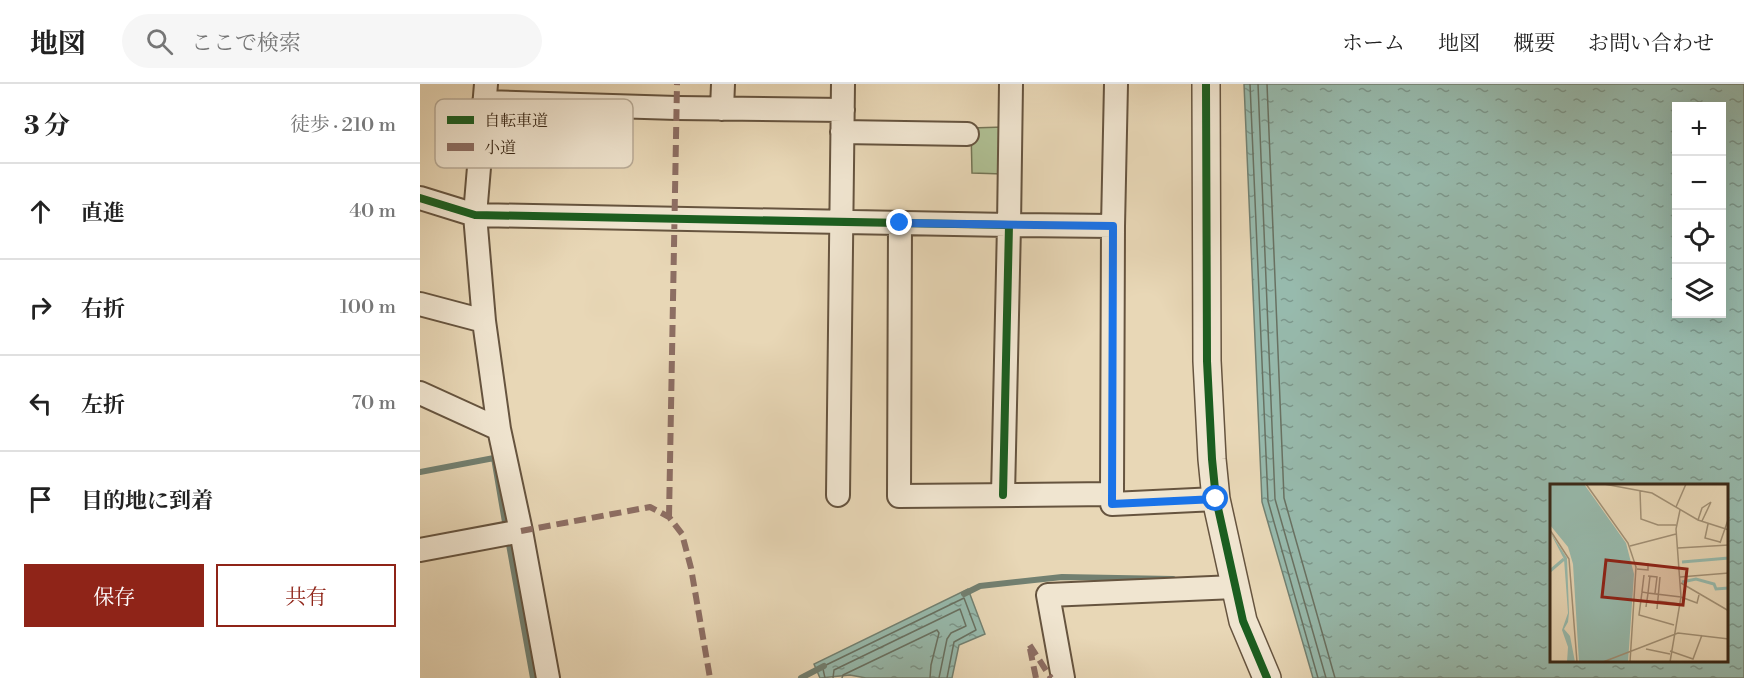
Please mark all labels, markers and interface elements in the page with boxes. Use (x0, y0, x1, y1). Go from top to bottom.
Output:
search box (122, 14, 542, 68)
icon: search (143, 25, 176, 58)
text: 地図 (30, 27, 86, 62)
text: ここで検索 (191, 30, 301, 57)
text: ホーム (1342, 31, 1405, 57)
text: 地図 (1438, 31, 1480, 57)
text: 概要 (1513, 31, 1555, 57)
text: お問い合わせ (1588, 31, 1714, 57)
legend (435, 99, 633, 168)
map controls (1672, 102, 1726, 318)
button: + (1672, 102, 1726, 156)
text: 3 分 (24, 110, 70, 142)
text: 自転車道 (484, 111, 548, 131)
text: 徒歩 · 210 m (290, 113, 396, 138)
text: 小道 (484, 138, 516, 158)
button: − (1672, 156, 1726, 210)
icon: ahead (24, 195, 57, 228)
text: 40 m (349, 199, 396, 224)
text: 直進 (81, 200, 125, 227)
route end (886, 209, 912, 235)
button: locate (1672, 210, 1726, 264)
button: layers (1672, 264, 1726, 318)
icon: right (24, 291, 57, 324)
text: 100 m (340, 295, 396, 320)
text: 右折 (81, 296, 125, 323)
icon: left (24, 387, 57, 420)
text: 70 m (352, 391, 396, 416)
text: 左折 (81, 392, 125, 419)
icon: arrive (24, 483, 57, 516)
inset map (1550, 484, 1729, 663)
route start (1202, 485, 1228, 511)
text: 目的地に到着 (81, 488, 213, 515)
button: 保存 (24, 564, 204, 627)
button: 共有 (216, 564, 396, 627)

